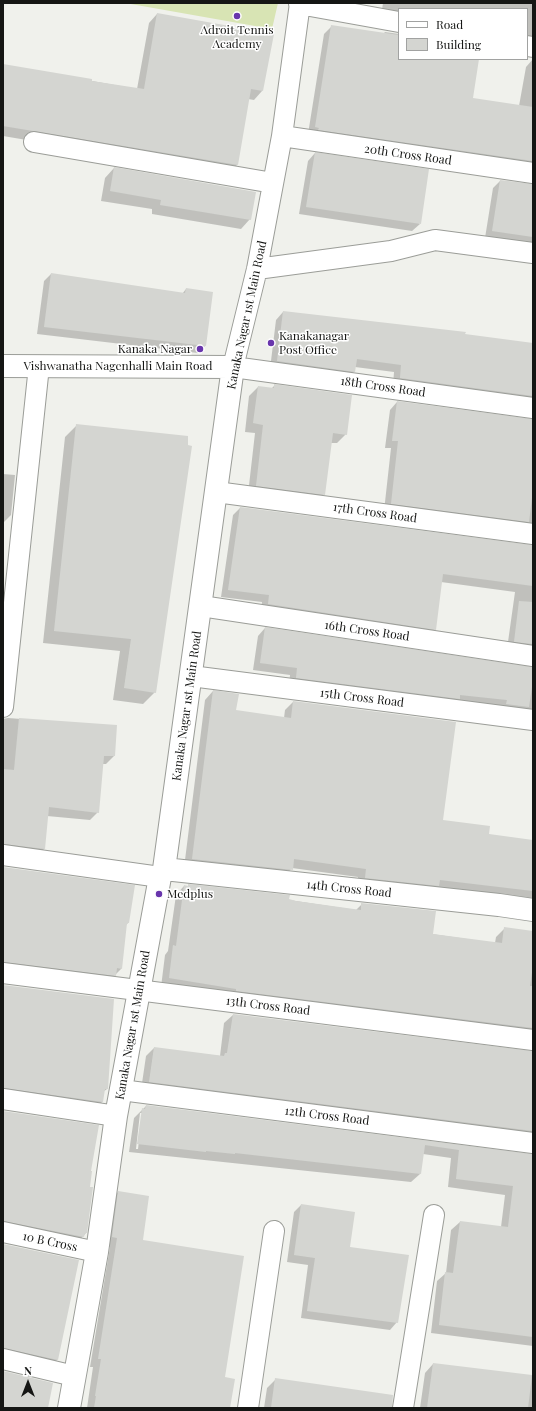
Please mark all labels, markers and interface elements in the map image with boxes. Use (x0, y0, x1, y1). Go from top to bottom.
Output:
legend (398, 8, 528, 60)
marker: Adroit Tennis Academy (232, 11, 242, 21)
text: Road (436, 16, 463, 32)
place label: Adroit Tennis Academy (200, 23, 274, 51)
text: Building (436, 36, 481, 52)
street label: 20th Cross Road (363, 142, 453, 168)
street label: Kanaka Nagar 1st Main Road (224, 239, 270, 391)
place label: Kanakanagar Post Office (279, 329, 349, 357)
marker: Kanakanagar Post Office (266, 338, 276, 348)
place label: Kanaka Nagar (118, 342, 192, 356)
marker: Kanaka Nagar (195, 344, 205, 354)
street label: Vishwanatha Nagenhalli Main Road (24, 359, 212, 373)
street label: 18th Cross Road (339, 374, 427, 400)
street label: 17th Cross Road (332, 500, 418, 526)
street label: 16th Cross Road (323, 618, 411, 644)
street label: Kanaka Nagar 1st Main Road (169, 630, 205, 782)
street label: 15th Cross Road (319, 686, 405, 710)
street label: 14th Cross Road (306, 877, 392, 901)
place label: Medplus (167, 887, 213, 901)
marker: Medplus (154, 889, 164, 899)
street label: Kanaka Nagar 1st Main Road (113, 949, 153, 1101)
street label: 13th Cross Road (225, 994, 311, 1018)
street label: 12th Cross Road (284, 1104, 370, 1128)
street label: 10 B Cross (21, 1229, 79, 1255)
north arrow (8, 1363, 48, 1403)
text: N (24, 1363, 32, 1378)

